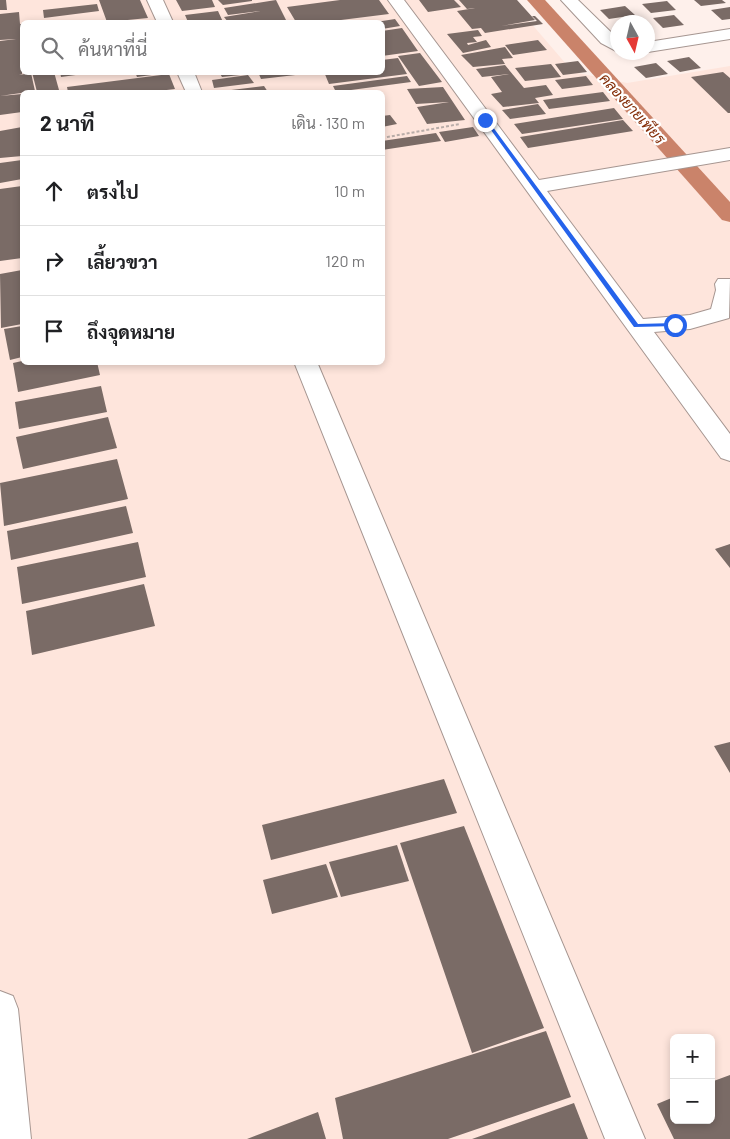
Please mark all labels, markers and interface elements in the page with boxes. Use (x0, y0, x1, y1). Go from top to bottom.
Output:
north arrow (610, 15, 655, 60)
search box (20, 20, 385, 75)
icon: search (38, 34, 66, 62)
text: ค้นหาที่นี่ (78, 37, 147, 60)
water label: คลองยายเพียร (597, 69, 670, 148)
route end (474, 109, 497, 132)
text: 2 นาที (40, 110, 95, 135)
text: เดิน · 130 m (291, 113, 365, 132)
icon: ahead (40, 177, 68, 205)
text: ตรงไป (87, 180, 139, 203)
text: 10 m (334, 181, 365, 200)
icon: right (40, 247, 68, 275)
text: เลี้ยวขวา (87, 250, 158, 273)
text: 120 m (325, 251, 365, 270)
route start (664, 314, 687, 337)
icon: arrive (40, 317, 68, 345)
text: ถึงจุดหมาย (87, 320, 175, 343)
map controls (670, 1034, 715, 1124)
button: + (670, 1034, 715, 1079)
button: − (670, 1079, 715, 1124)

